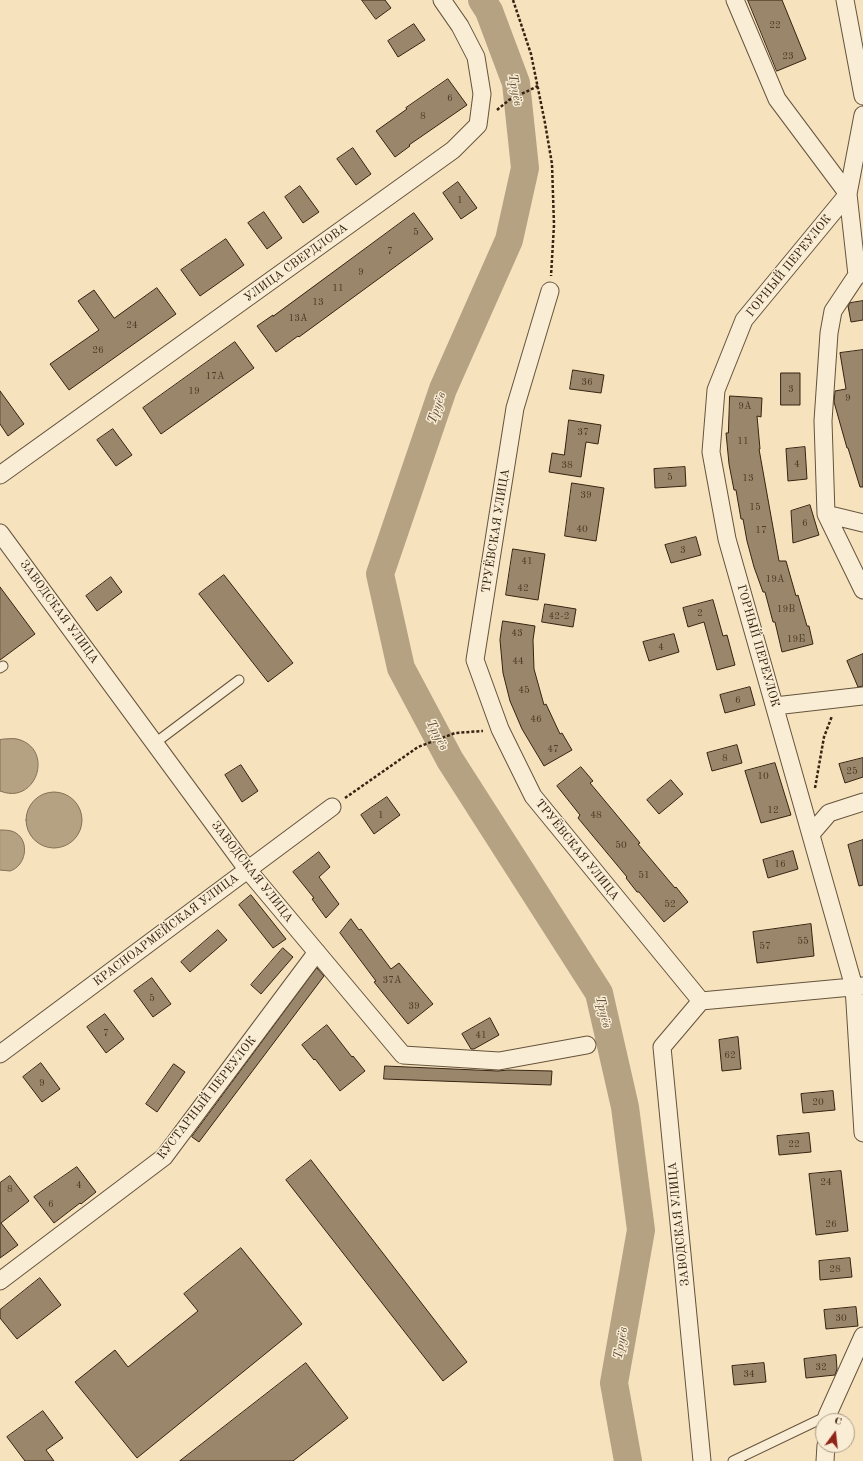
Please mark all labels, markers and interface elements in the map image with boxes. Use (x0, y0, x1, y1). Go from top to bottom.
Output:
house number: 22 (769, 19, 781, 31)
house number: 23 (782, 50, 794, 62)
water label: Труёв (504, 72, 526, 108)
house number: 6 (447, 92, 453, 104)
house number: 8 (420, 110, 426, 122)
house number: 1 (457, 194, 463, 206)
street label: ГОРНЫЙ ПЕРЕУЛОК (743, 212, 835, 320)
street label: УЛИЦА СВЕРДЛОВА (241, 221, 351, 305)
house number: 5 (413, 226, 419, 238)
house number: 7 (387, 245, 393, 257)
house number: 9 (358, 266, 364, 278)
house number: 11 (332, 282, 344, 294)
house number: 13 (312, 296, 324, 308)
house number: 13А (288, 312, 308, 324)
house number: 24 (126, 319, 138, 331)
house number: 26 (92, 344, 104, 356)
house number: 17А (205, 370, 225, 382)
house number: 36 (581, 376, 593, 388)
house number: 3 (788, 383, 794, 395)
house number: 19 (188, 385, 200, 397)
water label: Труёв (424, 390, 450, 426)
house number: 9 (845, 392, 851, 404)
house number: 9А (738, 400, 752, 412)
house number: 37 (577, 426, 589, 438)
house number: 11 (737, 435, 749, 447)
house number: 4 (794, 458, 800, 470)
house number: 38 (561, 459, 573, 471)
street label: ТРУЁВСКАЯ УЛИЦА (479, 468, 513, 594)
house number: 5 (667, 471, 673, 483)
house number: 13 (742, 472, 754, 484)
house number: 39 (580, 489, 592, 501)
house number: 15 (749, 501, 761, 513)
house number: 6 (802, 517, 808, 529)
house number: 40 (576, 523, 588, 535)
house number: 17 (755, 524, 767, 536)
house number: 3 (680, 544, 686, 556)
house number: 41 (521, 555, 533, 567)
street label: ЗАВОДСКАЯ УЛИЦА (17, 557, 101, 667)
house number: 19А (765, 573, 785, 585)
house number: 42 (517, 582, 529, 594)
street label: ГОРНЫЙ ПЕРЕУЛОК (734, 583, 782, 709)
house number: 19В (777, 603, 795, 615)
house number: 2 (697, 607, 703, 619)
house number: 42-2 (548, 610, 570, 622)
house number: 43 (511, 627, 523, 639)
house number: 19Б (787, 633, 805, 645)
house number: 4 (658, 641, 664, 653)
house number: 44 (512, 655, 524, 667)
house number: 45 (518, 684, 530, 696)
house number: 6 (735, 694, 741, 706)
house number: 46 (530, 713, 542, 725)
water label: Труёв (422, 717, 452, 753)
house number: 47 (547, 743, 559, 755)
house number: 8 (722, 752, 728, 764)
house number: 25 (846, 765, 858, 777)
house number: 10 (757, 770, 769, 782)
street label: ТРУЁВСКАЯ УЛИЦА (532, 797, 622, 903)
house number: 12 (767, 804, 779, 816)
house number: 1 (378, 809, 384, 821)
house number: 48 (590, 809, 602, 821)
street label: ЗАВОДСКАЯ УЛИЦА (208, 818, 296, 926)
house number: 50 (615, 839, 627, 851)
house number: 16 (774, 858, 786, 870)
house number: 51 (638, 869, 650, 881)
street label: КРАСНОАРМЕЙСКАЯ УЛИЦА (90, 871, 242, 989)
house number: 52 (664, 898, 676, 910)
house number: 55 (797, 935, 809, 947)
house number: 57 (759, 940, 771, 952)
house number: 37А (382, 974, 402, 986)
house number: 5 (149, 992, 155, 1004)
water label: Труёв (591, 994, 615, 1030)
house number: 39 (408, 1000, 420, 1012)
house number: 7 (103, 1027, 109, 1039)
house number: 41 (475, 1029, 487, 1041)
street label: КУСТАРНЫЙ ПЕРЕУЛОК (154, 1033, 260, 1163)
house number: 62 (724, 1049, 736, 1061)
house number: 9 (39, 1077, 45, 1089)
house number: 20 (812, 1096, 824, 1108)
house number: 22 (788, 1138, 800, 1150)
street label: ЗАВОДСКАЯ УЛИЦА (665, 1161, 693, 1287)
house number: 24 (820, 1176, 832, 1188)
house number: 4 (76, 1179, 82, 1191)
house number: 8 (7, 1183, 13, 1195)
house number: 6 (48, 1198, 54, 1210)
house number: 26 (825, 1218, 837, 1230)
house number: 28 (829, 1263, 841, 1275)
house number: 30 (835, 1312, 847, 1324)
water label: Труёв (610, 1326, 632, 1360)
house number: 32 (815, 1361, 827, 1373)
house number: 34 (743, 1368, 755, 1380)
north arrow (815, 1413, 855, 1453)
text: С (833, 1416, 843, 1428)

